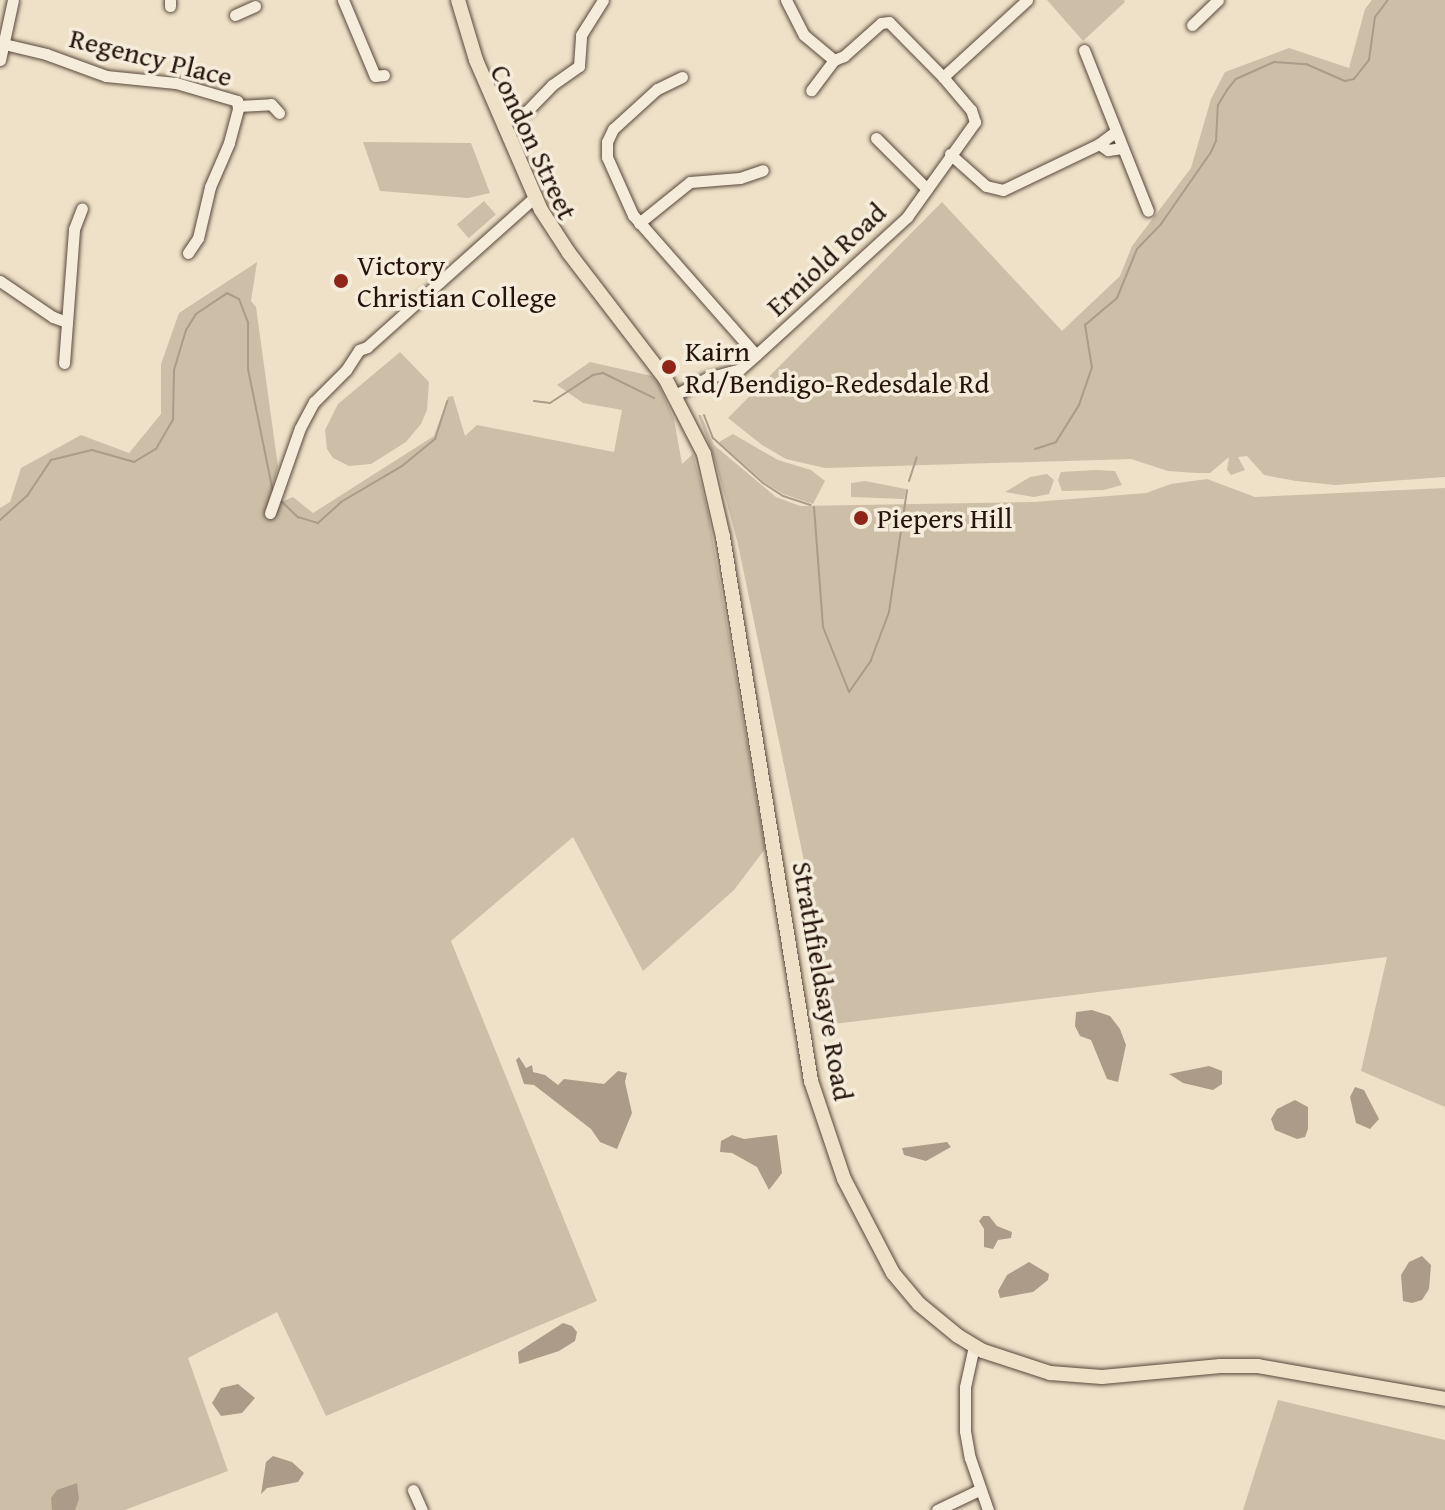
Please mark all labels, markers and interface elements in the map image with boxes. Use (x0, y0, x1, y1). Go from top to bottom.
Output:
street label: Regency Place (66, 21, 236, 93)
street label: Condon Street (483, 59, 585, 225)
street label: Erniold Road (759, 195, 893, 323)
place label: Victory Christian College (357, 248, 557, 314)
marker: Victory Christian College (332, 272, 350, 290)
place label: Kairn Rd/Bendigo-Redesdale Rd (685, 334, 990, 400)
marker: Kairn Rd/Bendigo-Redesdale Rd (660, 358, 678, 376)
place label: Piepers Hill (877, 501, 1012, 535)
marker: Piepers Hill (852, 509, 870, 527)
street label: Strathfieldsaye Road (785, 859, 861, 1103)

